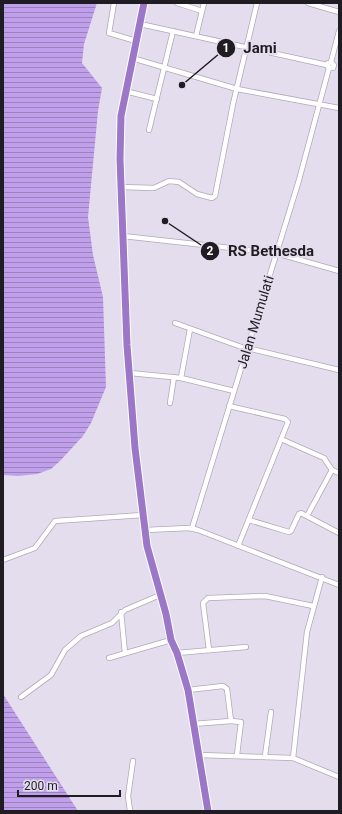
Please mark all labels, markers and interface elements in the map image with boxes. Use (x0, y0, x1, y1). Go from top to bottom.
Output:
callout: Jami (216, 34, 285, 61)
text: Jami (243, 39, 277, 57)
text: 1 (223, 41, 229, 55)
callout: RS Bethesda (200, 237, 322, 264)
text: RS Bethesda (228, 242, 314, 260)
text: 2 (207, 244, 214, 258)
street label: Jalan Mumulati (233, 274, 277, 370)
scale bar (18, 772, 120, 798)
text: 200 m (24, 779, 58, 793)

